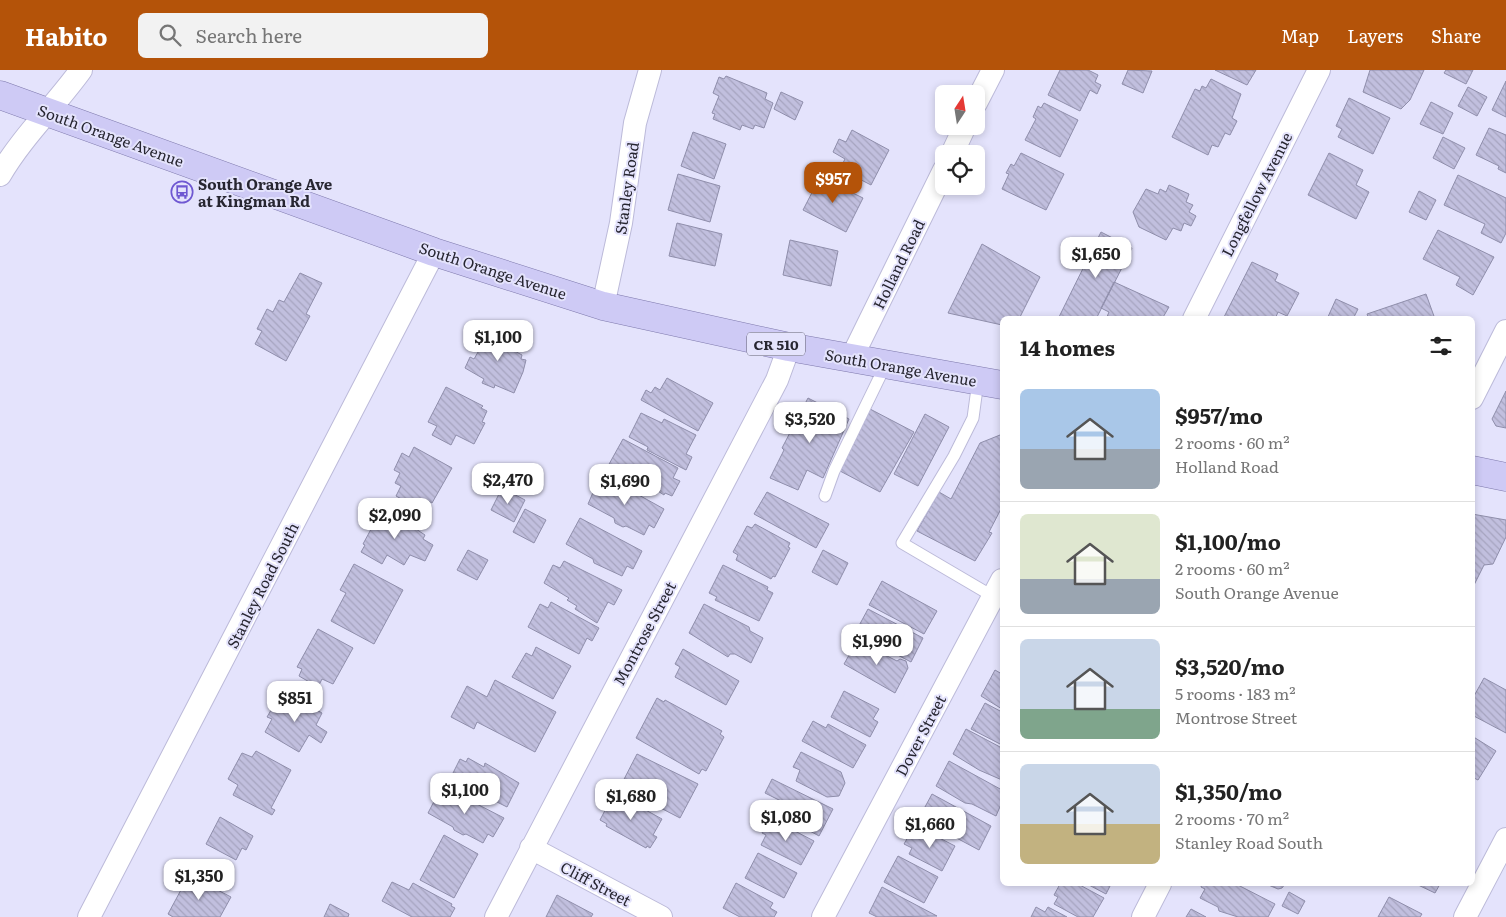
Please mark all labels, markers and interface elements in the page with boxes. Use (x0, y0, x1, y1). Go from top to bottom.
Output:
search box (138, 13, 488, 58)
text: Habito (25, 18, 108, 53)
icon: search (156, 21, 184, 49)
text: Search here (196, 21, 302, 49)
text: Map (1281, 22, 1319, 49)
text: Layers (1347, 22, 1403, 49)
text: Share (1431, 22, 1481, 49)
north arrow (935, 85, 985, 135)
map controls (935, 85, 985, 195)
street label: South Orange Avenue (35, 98, 187, 172)
street label: Longfellow Avenue (1215, 128, 1297, 260)
street label: Stanley Road (608, 140, 644, 236)
button: locate (935, 145, 985, 195)
pin: $957 (803, 162, 863, 204)
text: $957 (815, 166, 851, 190)
place label: South Orange Ave at Kingman Rd (198, 172, 333, 212)
bus stop icon: South Orange Ave at Kingman Rd (170, 180, 194, 204)
street label: Holland Road (866, 215, 930, 313)
street label: South Orange Avenue (416, 235, 570, 305)
pin: $1,650 (1055, 236, 1137, 279)
text: $1,650 (1071, 241, 1121, 265)
pin: $1,100 (457, 320, 539, 362)
text: $1,100 (474, 324, 522, 348)
text: 14 homes (1020, 331, 1115, 362)
road number: CR 510 (747, 332, 805, 356)
icon: filters (1427, 332, 1455, 360)
street label: South Orange Avenue (823, 342, 979, 392)
text: $957/mo (1175, 399, 1263, 430)
pin: $3,520 (769, 402, 851, 444)
text: $3,520 (785, 406, 835, 430)
icon: home (1060, 409, 1120, 469)
text: 2 rooms · 60 m² (1175, 430, 1290, 454)
text: Holland Road (1175, 454, 1279, 478)
pin: $2,470 (467, 462, 549, 505)
pin: $1,690 (584, 464, 666, 506)
text: $2,470 (483, 467, 533, 491)
text: $1,690 (600, 468, 650, 492)
pin: $2,090 (354, 498, 436, 540)
text: $2,090 (369, 502, 421, 526)
street label: Stanley Road South (220, 518, 304, 652)
text: $1,100/mo (1175, 525, 1281, 556)
icon: home (1060, 534, 1120, 594)
text: 2 rooms · 60 m² (1175, 556, 1290, 580)
street label: Montrose Street (607, 577, 681, 689)
text: South Orange Avenue (1175, 580, 1339, 604)
pin: $1,990 (836, 624, 918, 666)
text: $1,990 (852, 628, 902, 652)
text: $3,520/mo (1175, 650, 1285, 681)
icon: home (1060, 659, 1120, 719)
pin: $851 (265, 680, 325, 723)
text: 5 rooms · 183 m² (1175, 681, 1296, 705)
text: $851 (278, 685, 312, 709)
street label: Dover Street (889, 690, 951, 780)
text: Montrose Street (1175, 705, 1297, 729)
pin: $1,100 (424, 772, 506, 815)
text: $1,350/mo (1175, 775, 1282, 806)
text: $1,100 (441, 777, 489, 801)
pin: $1,680 (590, 778, 672, 821)
text: $1,680 (606, 783, 656, 807)
icon: home (1060, 784, 1120, 844)
pin: $1,080 (745, 800, 827, 842)
text: $1,080 (761, 804, 811, 828)
pin: $1,660 (889, 806, 971, 849)
text: 2 rooms · 70 m² (1175, 806, 1289, 830)
text: $1,660 (905, 811, 955, 835)
text: Stanley Road South (1175, 830, 1323, 854)
street label: Cliff Street (557, 855, 635, 911)
pin: $1,350 (158, 858, 240, 901)
text: $1,350 (175, 863, 223, 887)

